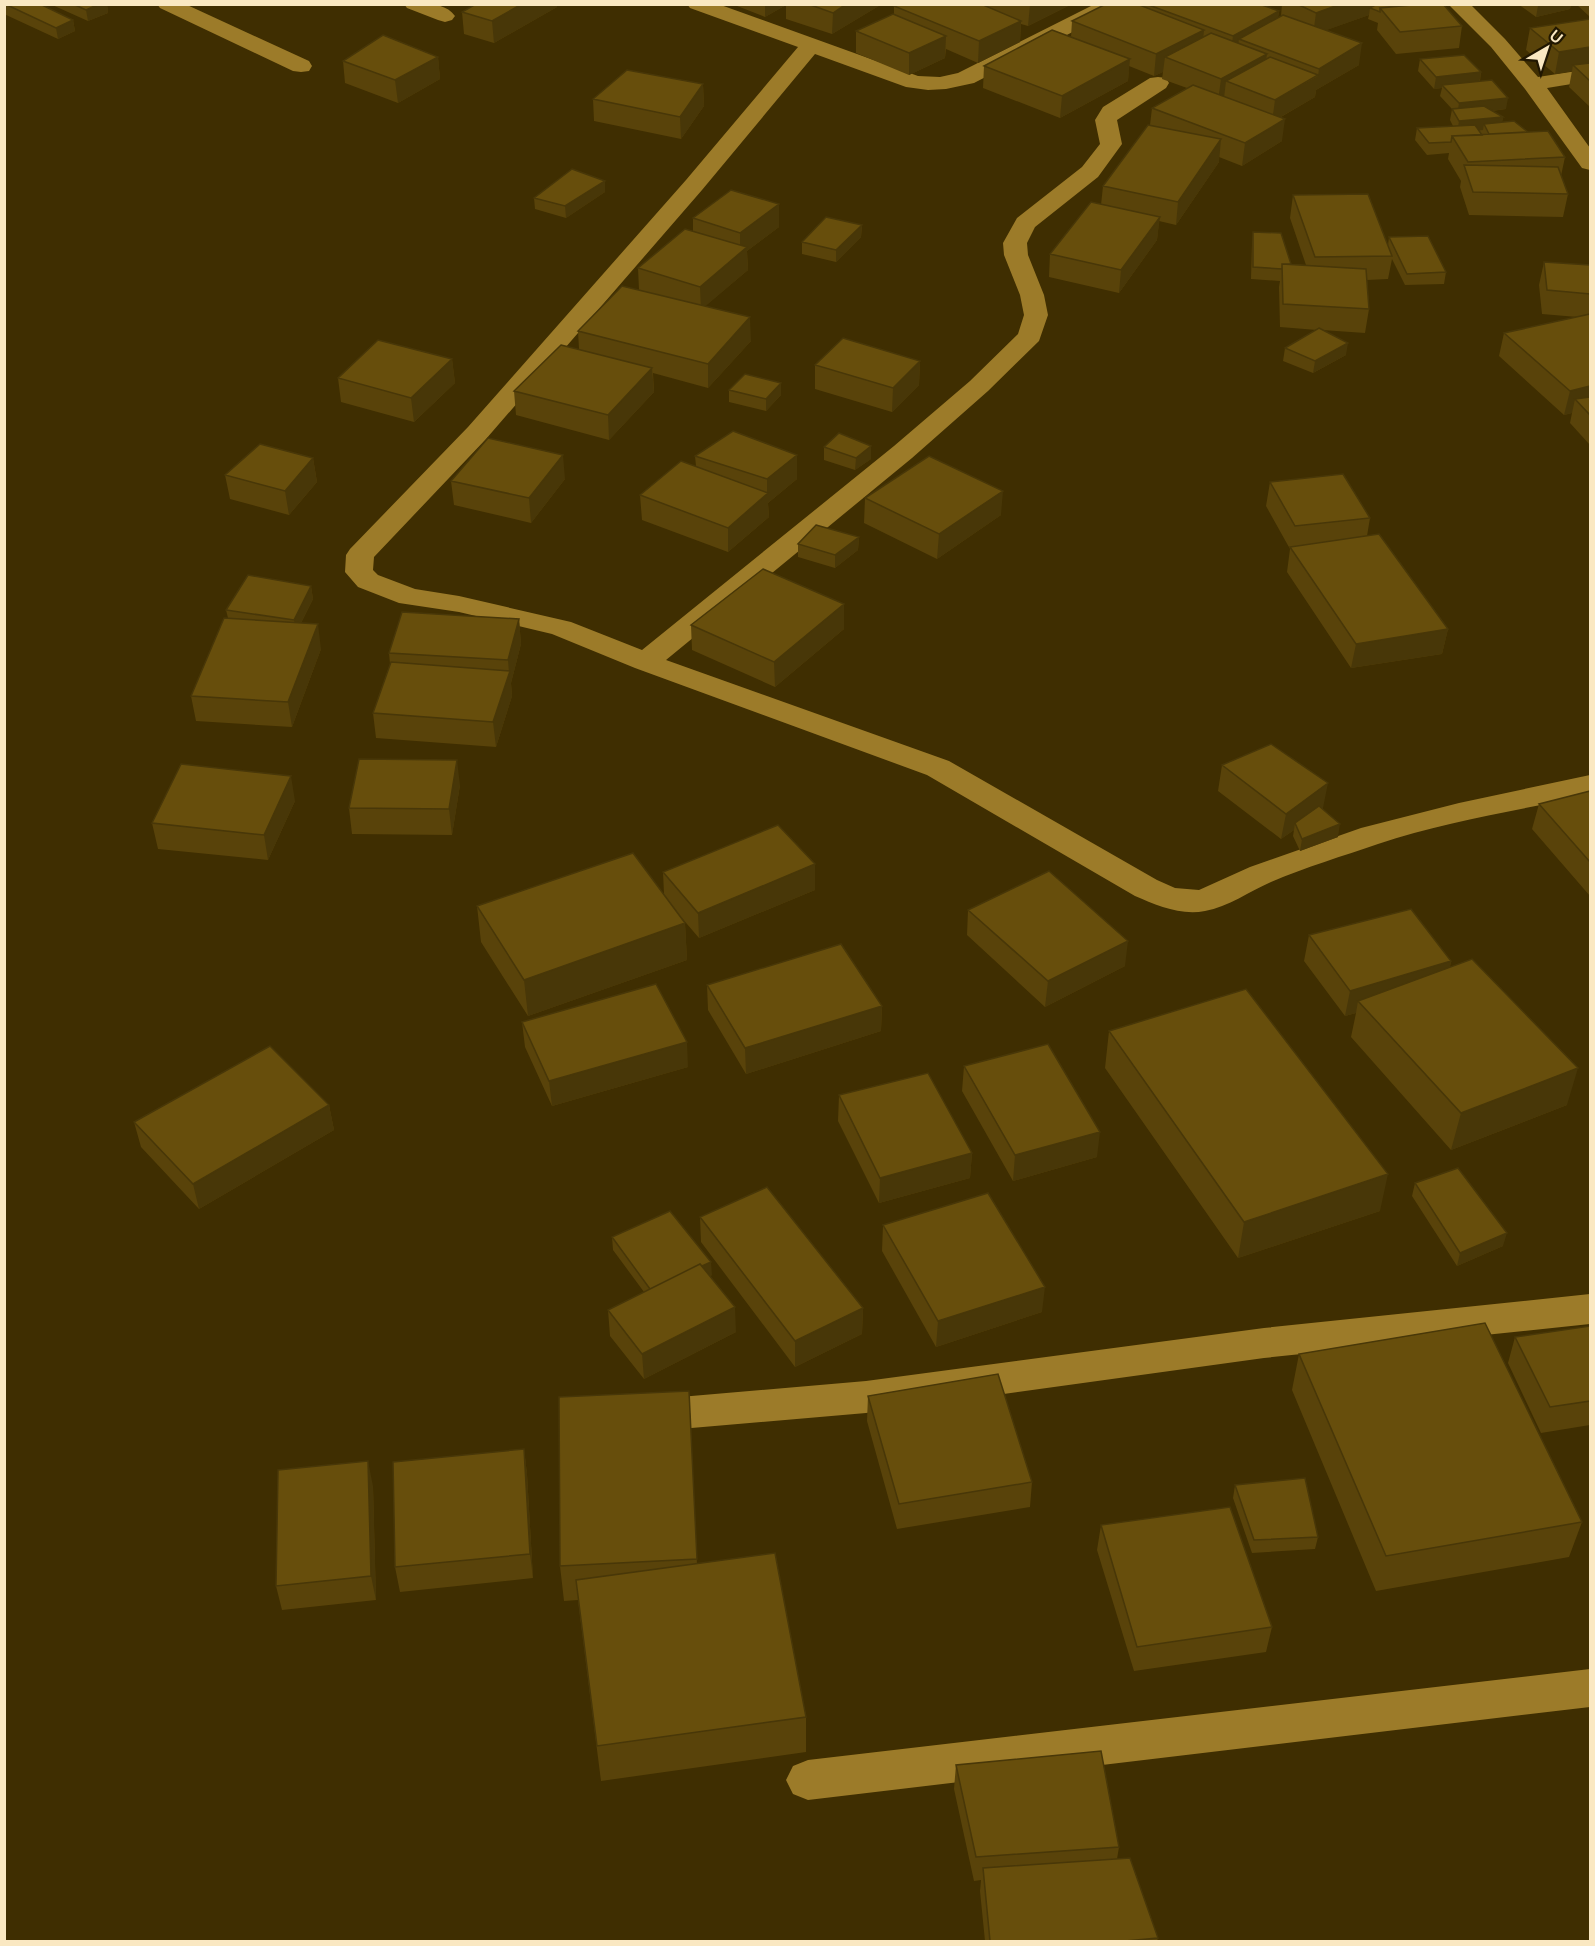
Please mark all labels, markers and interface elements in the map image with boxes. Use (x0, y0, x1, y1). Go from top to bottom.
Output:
north arrow (1517, 18, 1577, 78)
text: U (1546, 26, 1567, 48)

